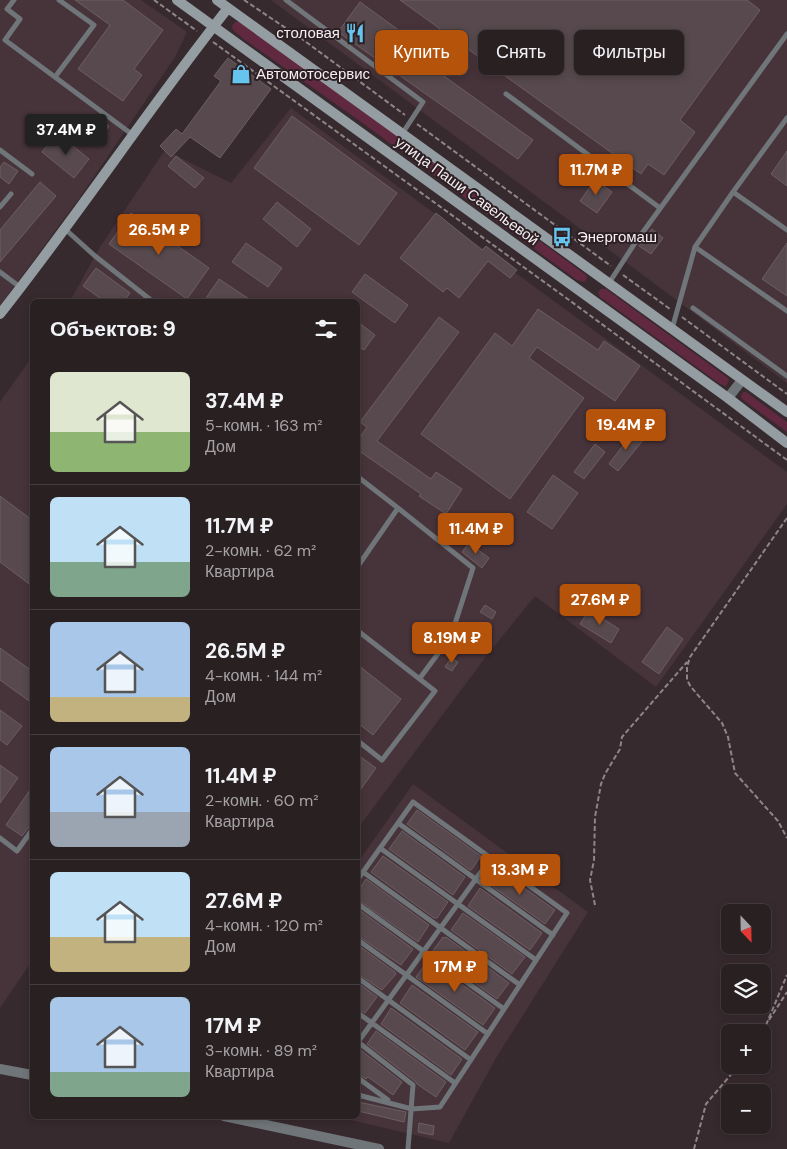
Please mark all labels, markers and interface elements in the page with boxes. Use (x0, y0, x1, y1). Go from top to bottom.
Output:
restaurant icon: столовая (344, 22, 366, 44)
place label: столовая (276, 23, 340, 43)
chip: Купить (375, 30, 468, 75)
chip: Снять (478, 30, 564, 75)
chip: Фильтры (574, 30, 684, 75)
shop icon: Автомотосервис (230, 63, 252, 85)
place label: Автомотосервис (256, 64, 371, 84)
pin: 37.4M ₽ (20, 114, 112, 156)
text: 37.4M ₽ (36, 119, 96, 140)
street label: улица Паши Савельевой (391, 132, 543, 250)
pin: 11.7M ₽ (550, 154, 642, 196)
text: 11.7M ₽ (570, 159, 622, 180)
pin: 26.5M ₽ (113, 214, 205, 256)
text: 26.5M ₽ (128, 219, 190, 240)
bus stop icon: Энергомаш (551, 226, 573, 248)
place label: Энергомаш (577, 227, 657, 247)
text: Объектов: 9 (50, 315, 176, 343)
icon: filters (312, 315, 340, 343)
text: 37.4M ₽ (205, 387, 284, 415)
icon: home (90, 392, 150, 452)
pin: 19.4M ₽ (580, 408, 672, 451)
text: 19.4M ₽ (597, 414, 655, 435)
text: 5-комн. · 163 m² (205, 415, 322, 436)
text: Дом (205, 436, 236, 457)
text: 11.7M ₽ (205, 512, 274, 540)
pin: 11.4M ₽ (430, 512, 522, 555)
icon: home (90, 517, 150, 577)
text: 11.4M ₽ (449, 518, 503, 539)
text: 2-комн. · 62 m² (205, 540, 316, 561)
text: Квартира (205, 561, 274, 582)
pin: 27.6M ₽ (554, 584, 646, 626)
text: 27.6M ₽ (571, 589, 629, 610)
pin: 8.19M ₽ (406, 622, 498, 664)
text: 8.19M ₽ (423, 627, 481, 648)
text: 26.5M ₽ (205, 637, 285, 665)
icon: home (90, 642, 150, 702)
text: 4-комн. · 144 m² (205, 665, 322, 686)
text: Дом (205, 686, 236, 707)
text: 11.4M ₽ (205, 762, 277, 790)
icon: home (90, 767, 150, 827)
text: 2-комн. · 60 m² (205, 790, 318, 811)
text: Квартира (205, 811, 274, 832)
pin: 13.3M ₽ (474, 854, 566, 896)
text: 13.3M ₽ (491, 859, 549, 880)
text: 27.6M ₽ (205, 887, 282, 915)
icon: home (90, 892, 150, 952)
north arrow (721, 904, 771, 954)
map controls (721, 904, 771, 1134)
text: 4-комн. · 120 m² (205, 915, 323, 936)
text: Дом (205, 936, 236, 957)
pin: 17M ₽ (420, 950, 490, 993)
text: 17M ₽ (434, 956, 476, 977)
button: layers (721, 964, 771, 1014)
text: 17M ₽ (205, 1012, 261, 1040)
icon: home (90, 1017, 150, 1077)
button: + (721, 1024, 771, 1074)
text: 3-комн. · 89 m² (205, 1040, 317, 1061)
text: Квартира (205, 1061, 274, 1082)
button: − (721, 1084, 771, 1134)

